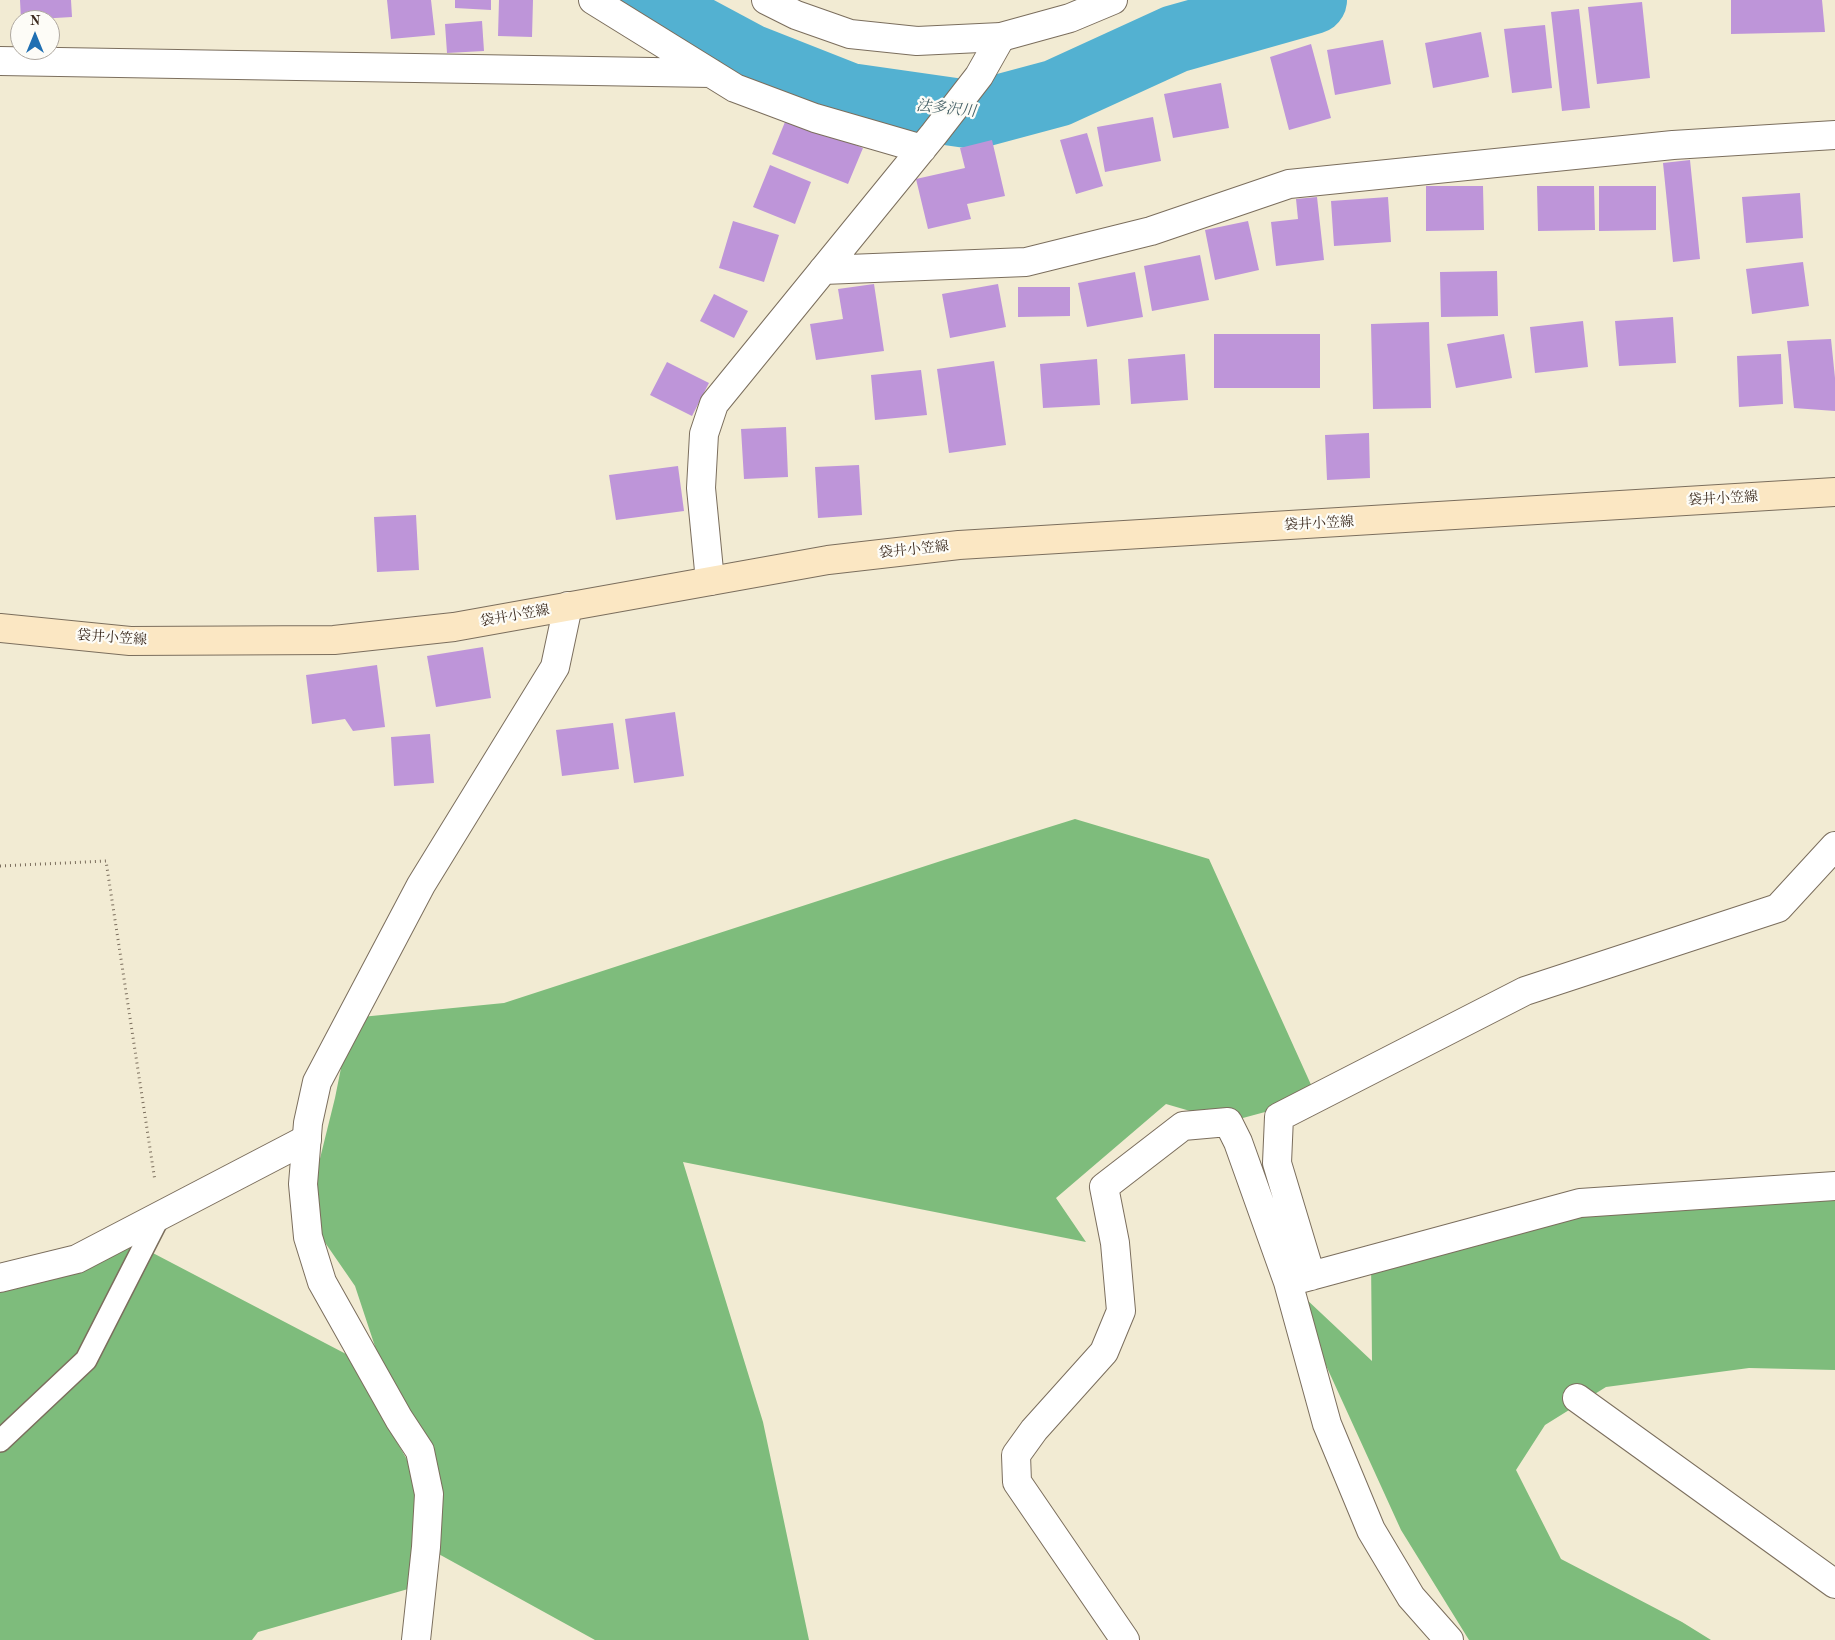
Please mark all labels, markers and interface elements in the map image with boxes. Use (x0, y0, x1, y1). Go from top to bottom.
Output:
north arrow (10, 10, 60, 60)
text: N (30, 14, 40, 28)
water label: 法多沢川 (915, 97, 977, 121)
street label: 袋井小笠線 (1688, 489, 1758, 509)
street label: 袋井小笠線 (1284, 514, 1354, 534)
street label: 袋井小笠線 (878, 538, 950, 562)
street label: 袋井小笠線 (479, 602, 551, 630)
street label: 袋井小笠線 (76, 627, 148, 649)

